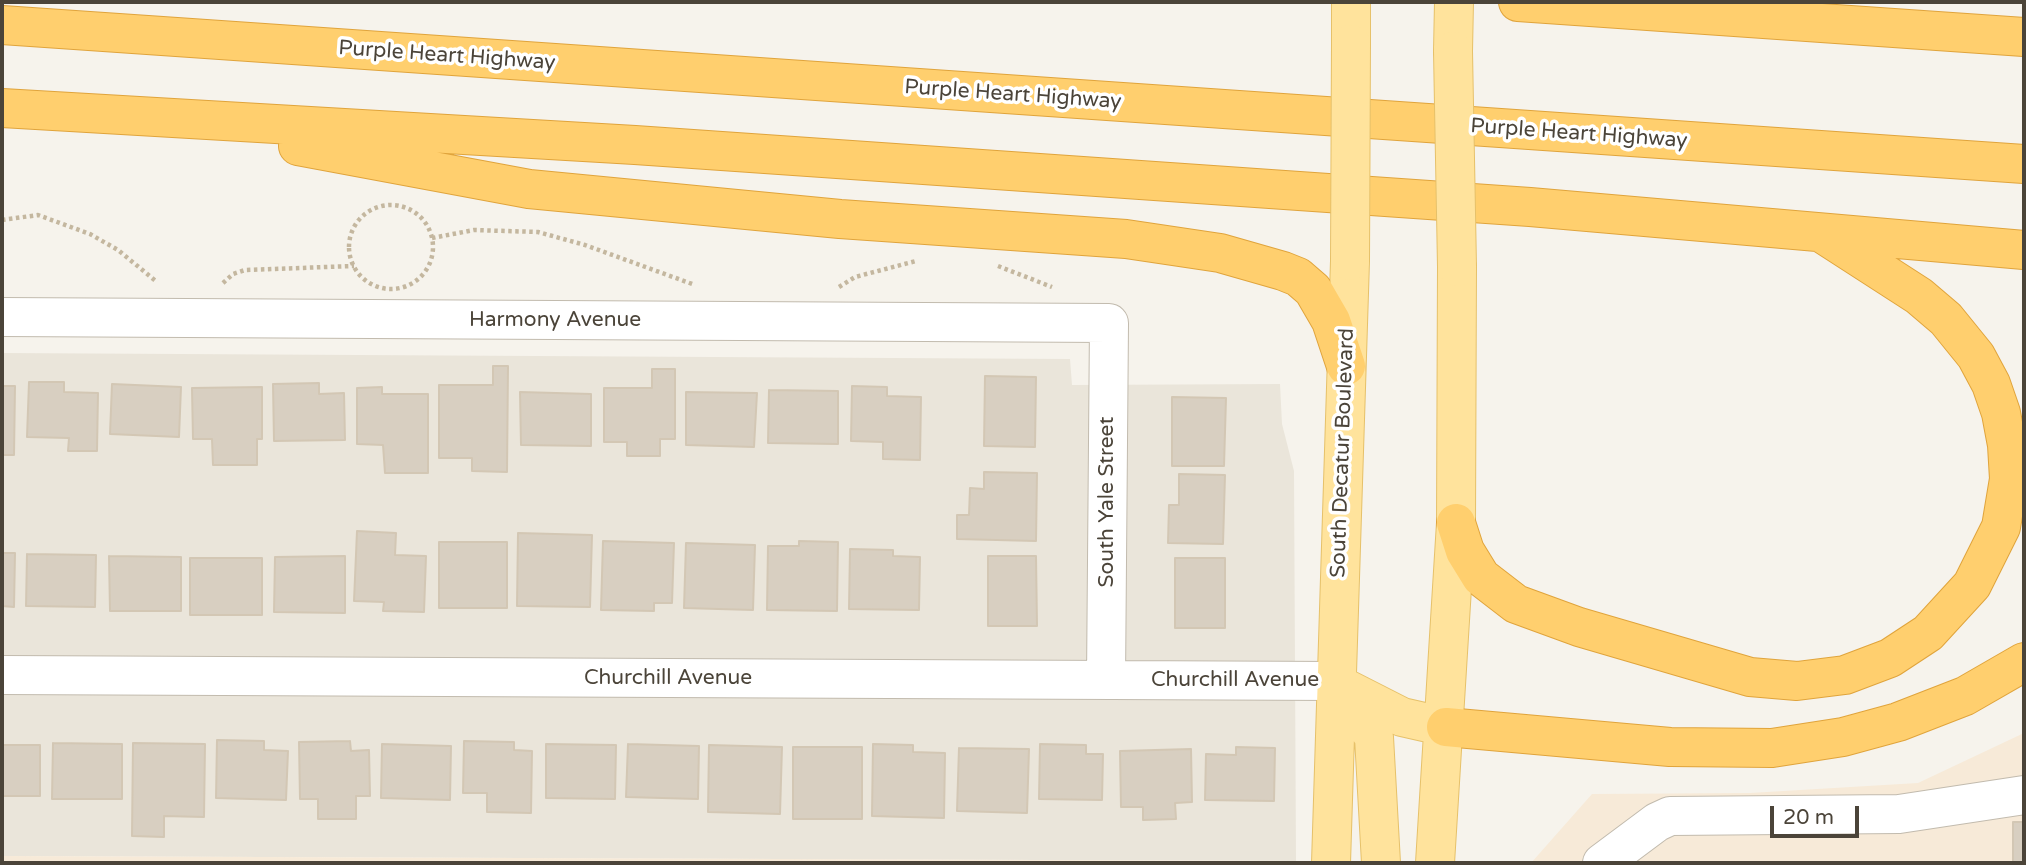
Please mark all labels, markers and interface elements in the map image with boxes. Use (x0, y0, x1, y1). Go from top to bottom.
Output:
street label: Purple Heart Highway (338, 36, 556, 76)
street label: Purple Heart Highway (904, 75, 1122, 115)
street label: Purple Heart Highway (1470, 114, 1688, 154)
street label: Harmony Avenue (469, 307, 641, 333)
street label: South Decatur Boulevard (1326, 328, 1360, 578)
street label: South Yale Street (1094, 417, 1120, 587)
street label: Churchill Avenue (584, 665, 752, 691)
street label: Churchill Avenue (1151, 667, 1319, 693)
scale bar (1774, 792, 1863, 836)
text: 20 m (1783, 805, 1834, 830)

